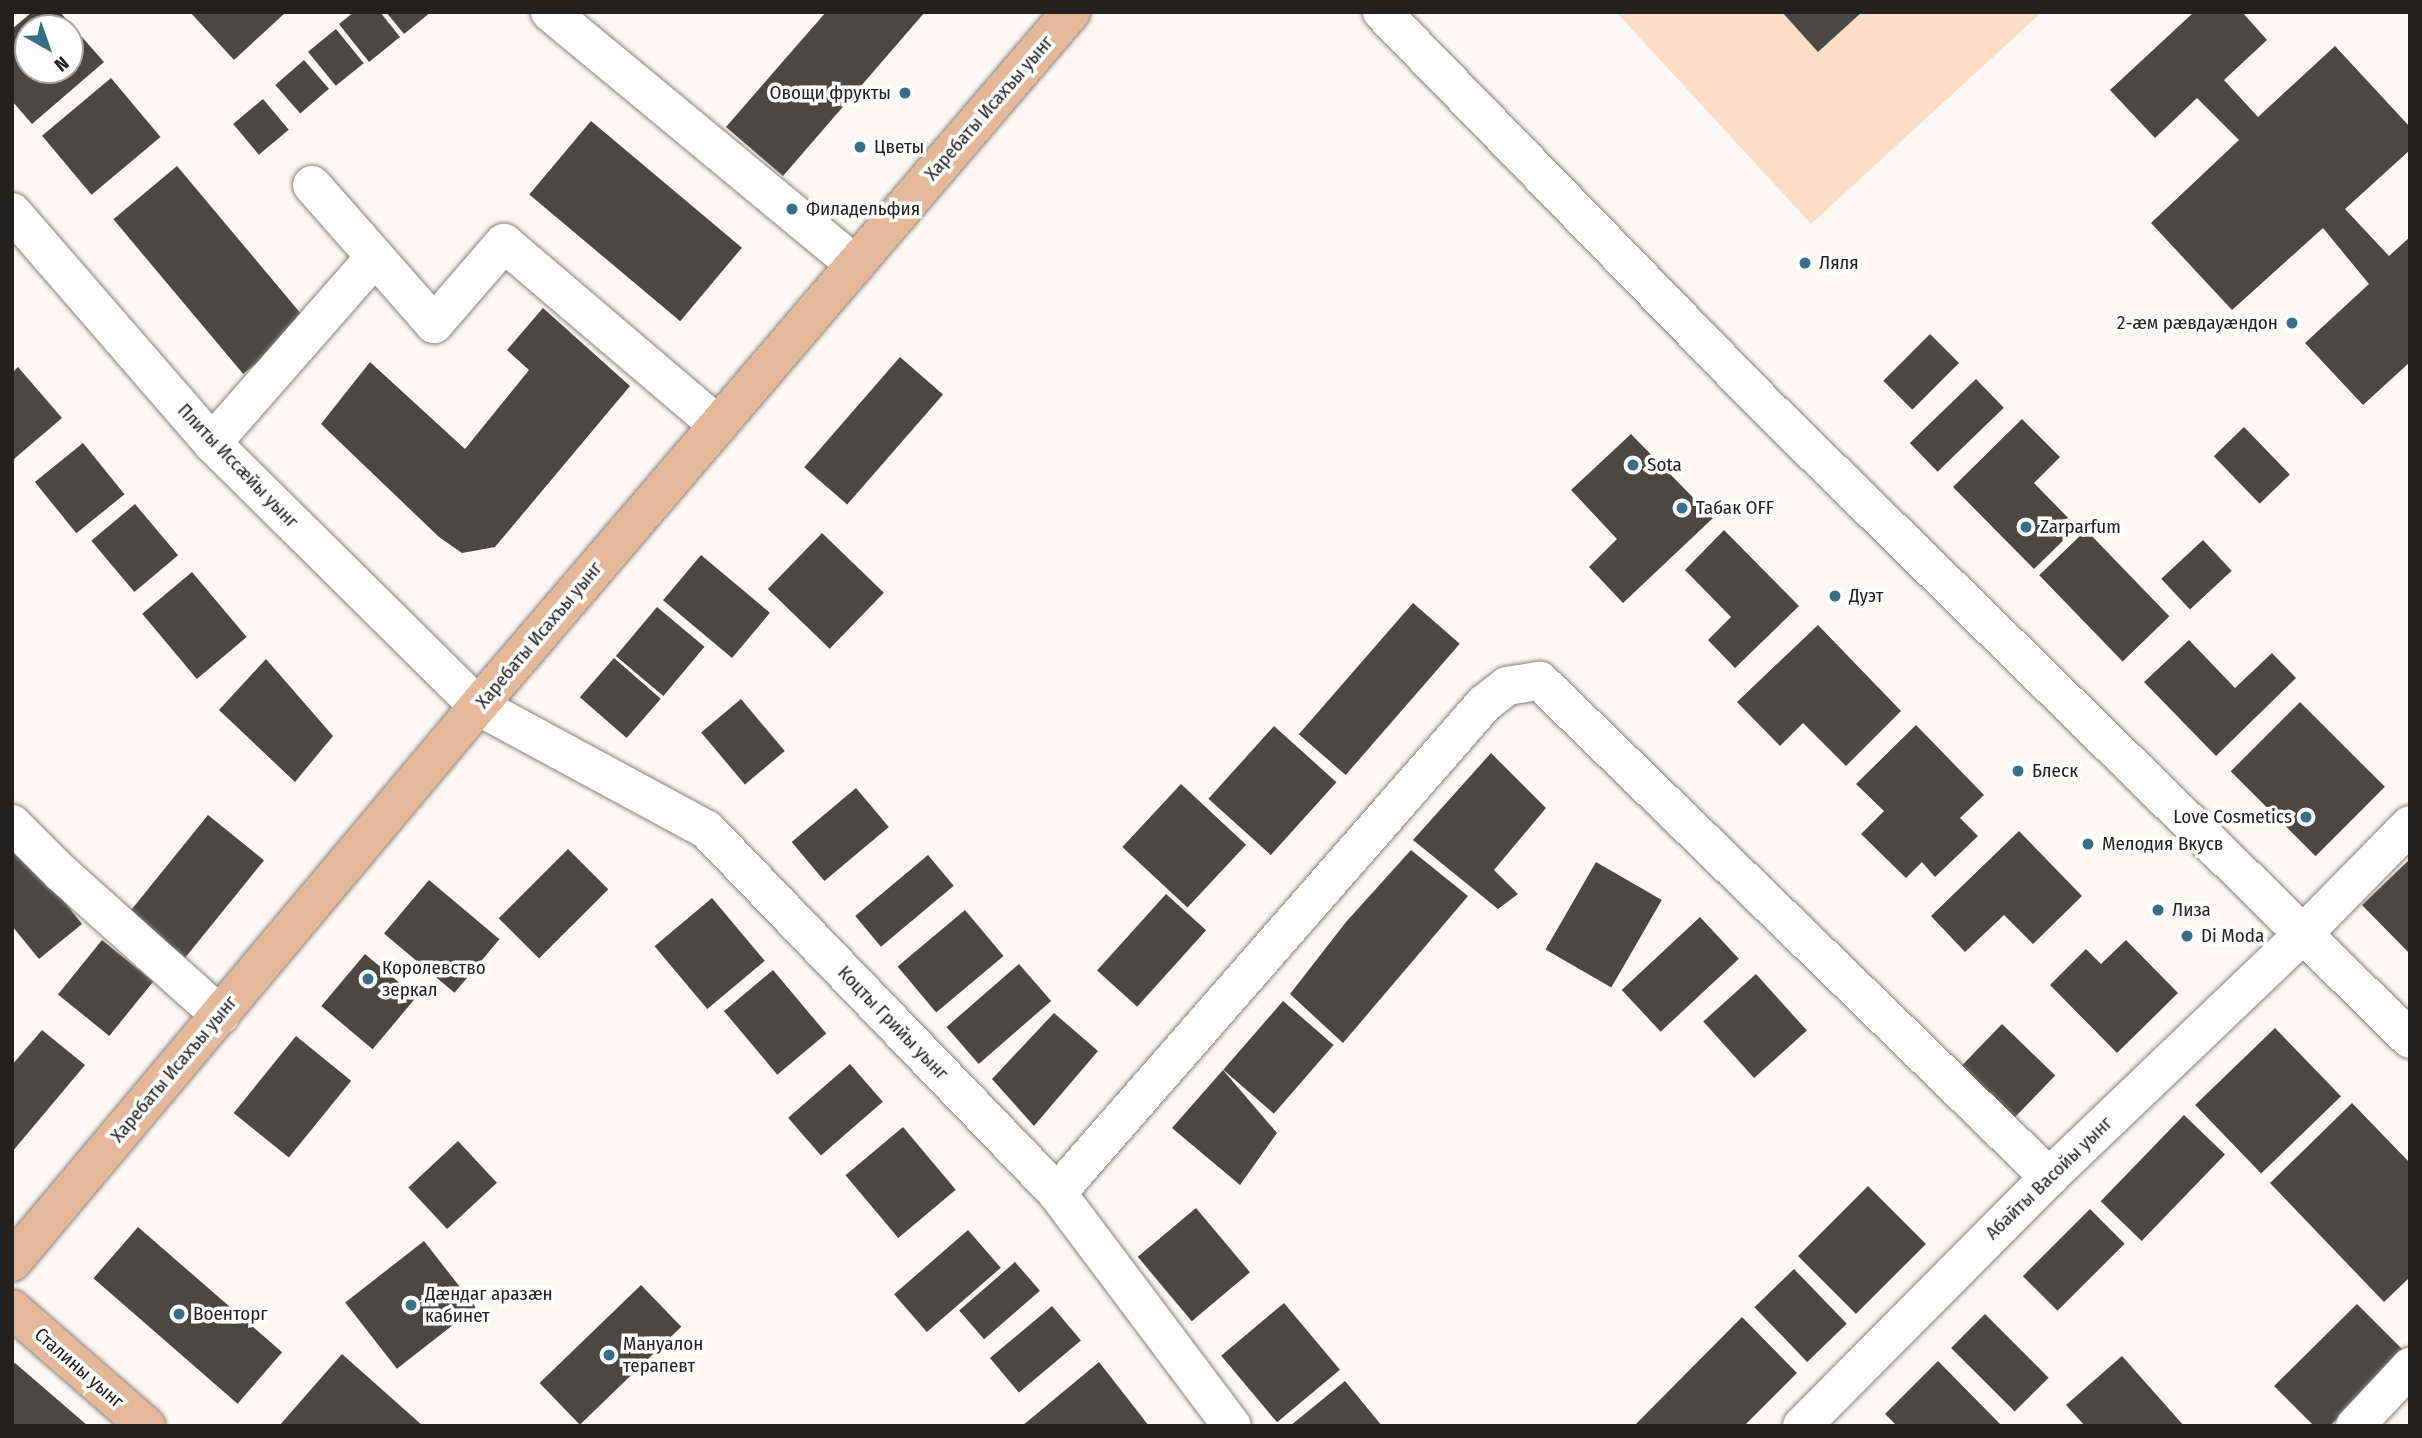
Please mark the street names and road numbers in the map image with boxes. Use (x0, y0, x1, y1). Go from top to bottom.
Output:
street label: Харебаты Исахъы уынг (920, 31, 1058, 185)
street label: Плиты Иссæйы уынг (173, 399, 303, 533)
street label: Харебаты Исахъы уынг (471, 557, 607, 713)
street label: Коцты Грийы уынг (833, 961, 953, 1085)
street label: Харебаты Исахъы уынг (106, 991, 242, 1147)
street label: Абайты Васойы уынг (1981, 1112, 2117, 1244)
street label: Сталины уынг (30, 1323, 128, 1413)

